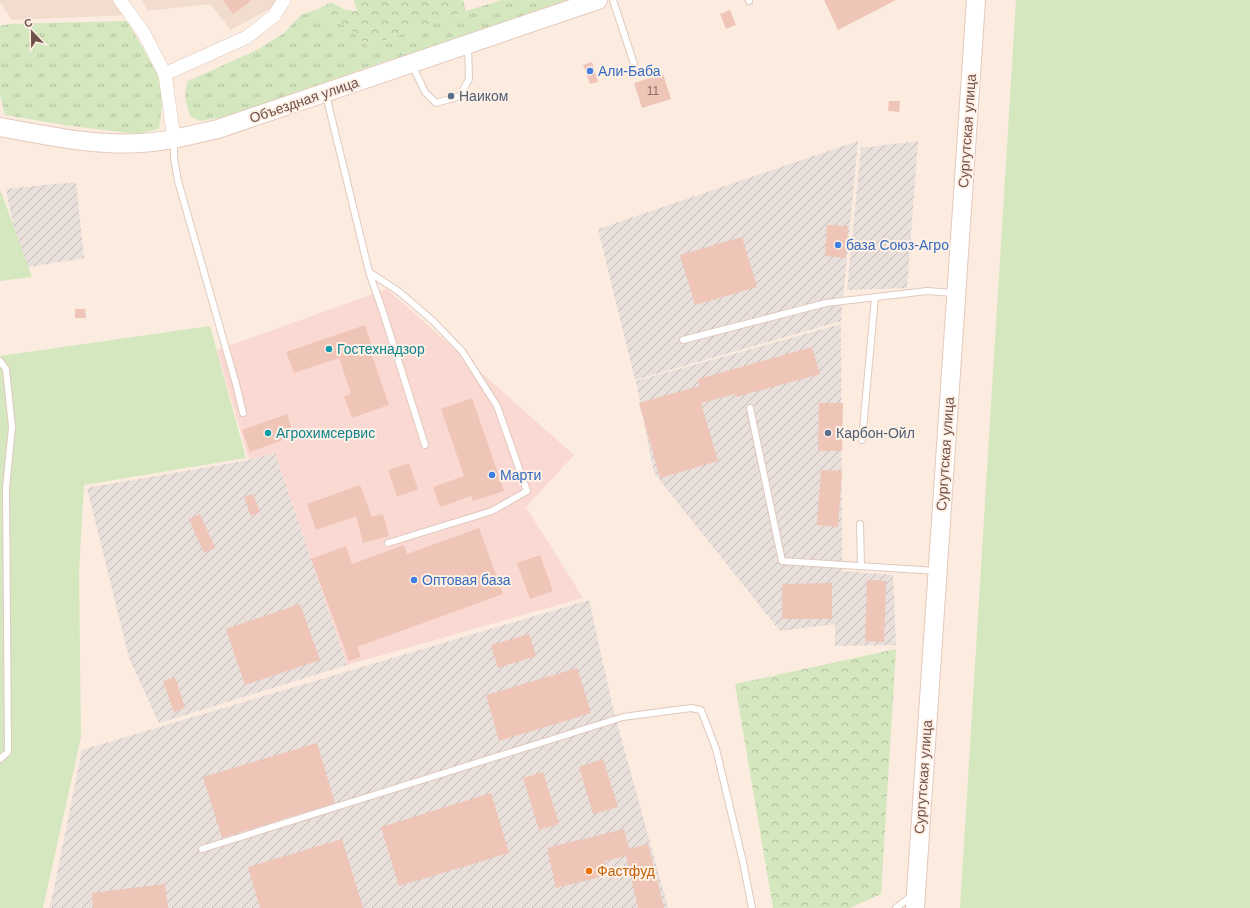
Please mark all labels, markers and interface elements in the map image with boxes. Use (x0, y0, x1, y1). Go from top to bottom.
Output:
north arrow (12, 12, 52, 52)
text: С (22, 16, 34, 30)
place label: Али-Баба (598, 63, 661, 79)
marker: Али-Баба (585, 66, 595, 76)
street label: Сургутская улица (955, 73, 979, 189)
street label: Объездная улица (247, 74, 361, 126)
house number: 11 (647, 84, 660, 98)
place label: Наиком (459, 88, 508, 104)
marker: Наиком (446, 91, 456, 101)
place label: база Союз-Агро (846, 237, 949, 253)
marker: база Союз-Агро (833, 240, 843, 250)
place label: Гостехнадзор (337, 341, 425, 357)
marker: Гостехнадзор (324, 344, 334, 354)
street label: Сургутская улица (933, 396, 957, 512)
place label: Агрохимсервис (276, 425, 375, 441)
place label: Карбон-Ойл (836, 425, 915, 441)
marker: Агрохимсервис (263, 428, 273, 438)
marker: Карбон-Ойл (823, 428, 833, 438)
place label: Марти (500, 467, 541, 483)
marker: Марти (487, 470, 497, 480)
place label: Оптовая база (422, 572, 511, 588)
marker: Оптовая база (409, 575, 419, 585)
street label: Сургутская улица (911, 719, 935, 835)
place label: Фастфуд (597, 863, 655, 879)
marker: Фастфуд (584, 866, 594, 876)

